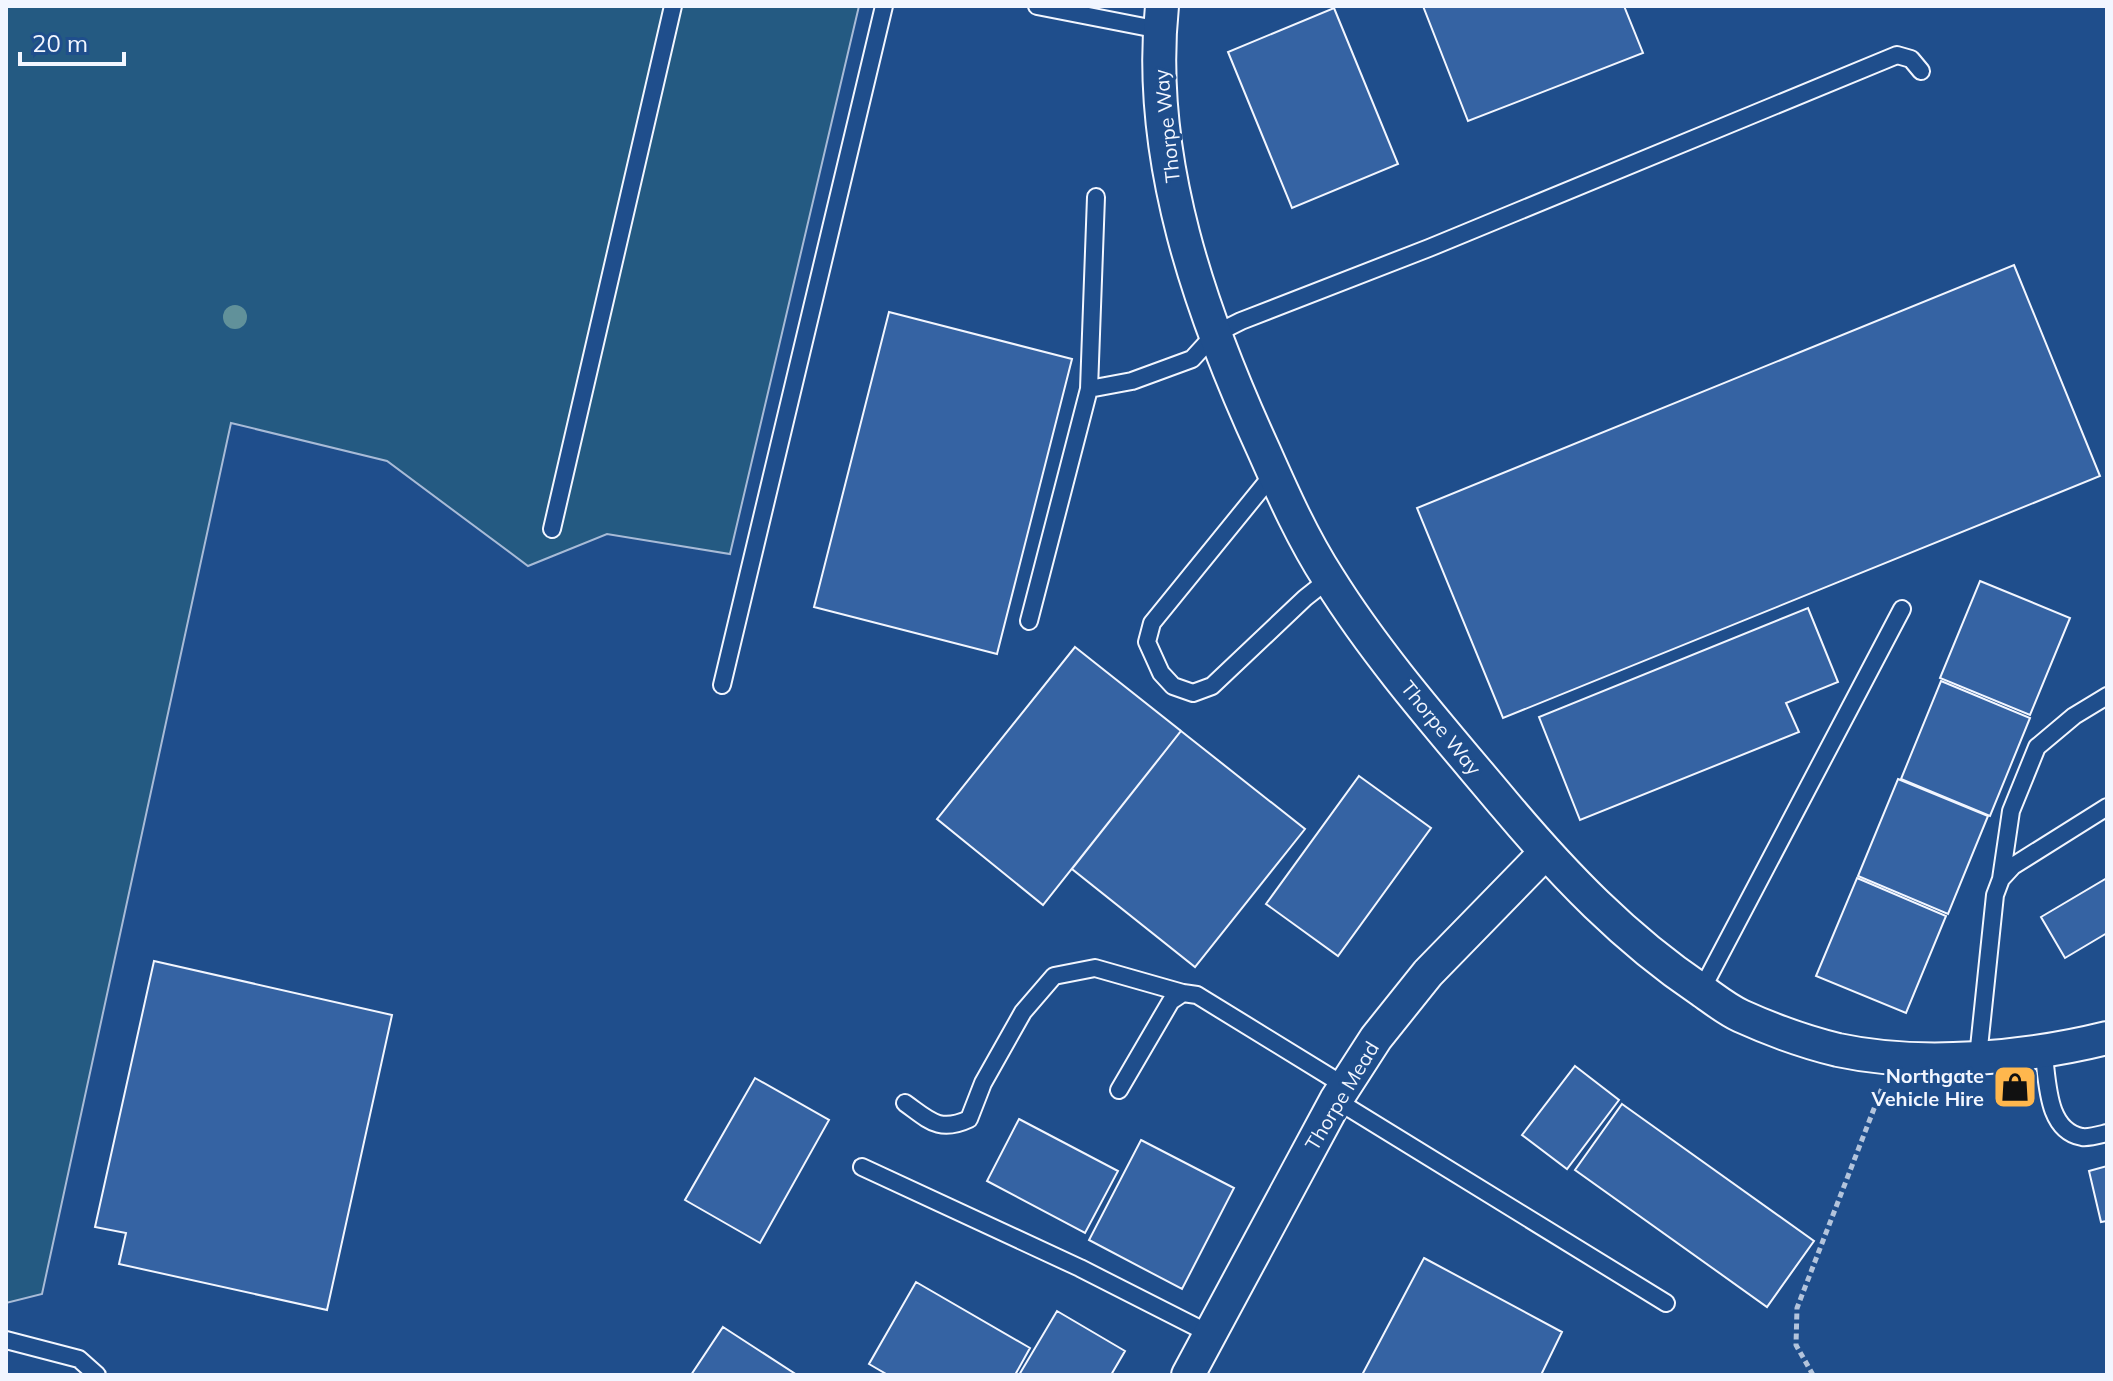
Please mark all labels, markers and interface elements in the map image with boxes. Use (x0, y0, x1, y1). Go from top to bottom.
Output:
scale bar (20, 16, 124, 66)
text: 20 m (32, 28, 88, 58)
street label: Thorpe Way (1148, 68, 1185, 184)
street label: Thorpe Way (1396, 675, 1487, 780)
street label: Thorpe Mead (1299, 1037, 1384, 1155)
place label: Northgate Vehicle Hire (1871, 1063, 1984, 1111)
shop icon: Northgate Vehicle Hire (1991, 1063, 2039, 1111)

